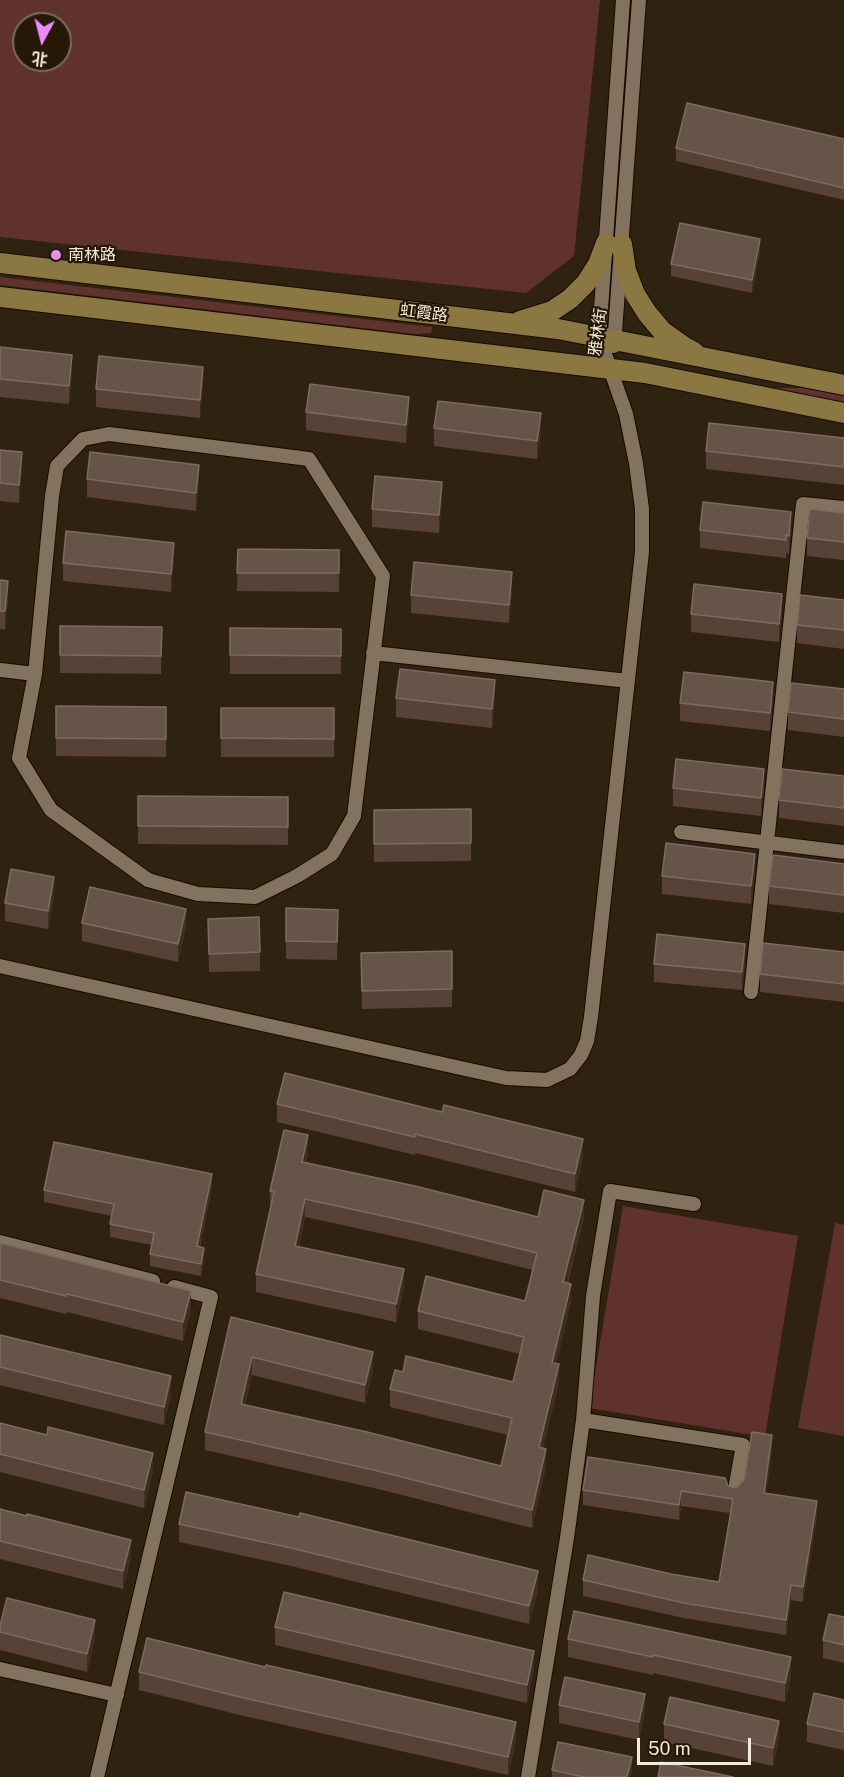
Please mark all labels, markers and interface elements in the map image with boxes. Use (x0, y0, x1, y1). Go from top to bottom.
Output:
north arrow (12, 12, 72, 72)
text: 北 (31, 48, 49, 69)
place label: 南林路 (68, 245, 116, 265)
marker: 南林路 (49, 248, 63, 262)
street label: 虹霞路 (399, 301, 449, 325)
street label: 雅林街 (586, 307, 610, 357)
scale bar (640, 1726, 754, 1764)
text: 50 m (648, 1738, 691, 1759)

